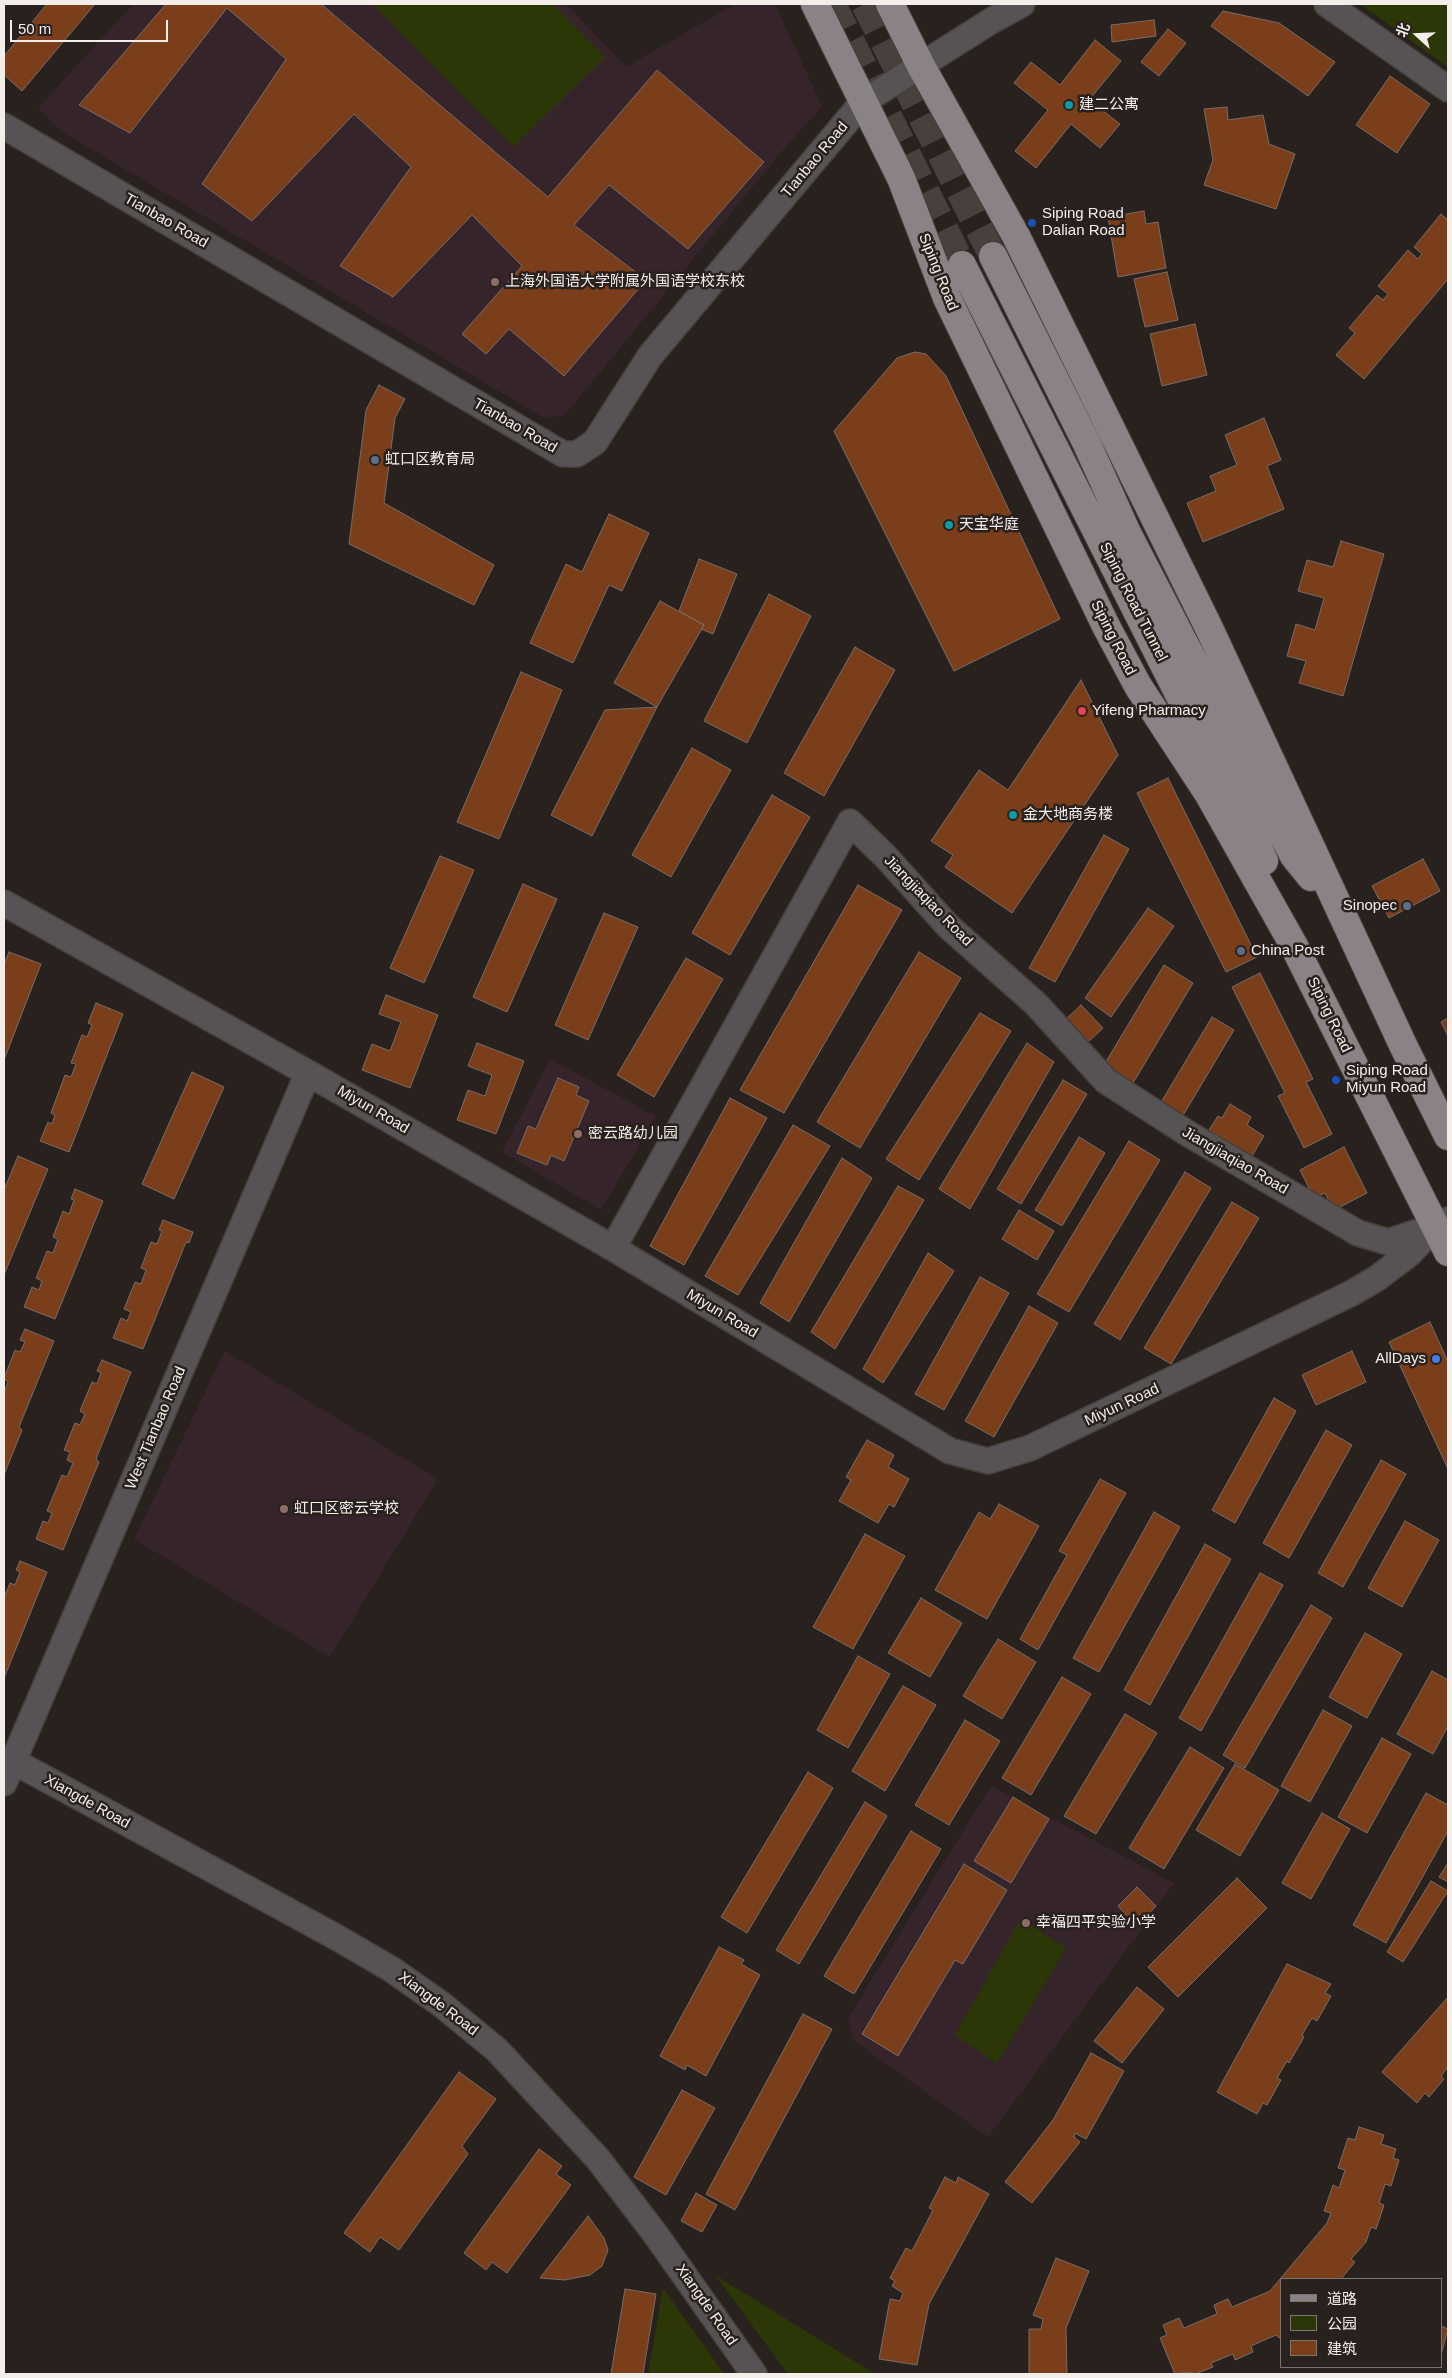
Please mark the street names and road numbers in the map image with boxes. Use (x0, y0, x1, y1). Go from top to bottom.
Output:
street label: Tianbao Road (778, 118, 852, 202)
street label: Tianbao Road (121, 190, 211, 252)
street label: Siping Road (914, 231, 962, 313)
street label: Tianbao Road (470, 395, 560, 457)
street label: Siping Road Tunnel (1095, 539, 1171, 665)
street label: Siping Road (1086, 598, 1140, 678)
street label: Jiangjiaqiao Road (880, 852, 976, 950)
street label: Siping Road (1303, 974, 1355, 1056)
street label: Miyun Road (334, 1082, 412, 1138)
street label: Jiangjiaqiao Road (1179, 1123, 1291, 1199)
street label: Miyun Road (683, 1286, 761, 1342)
street label: West Tianbao Road (122, 1364, 190, 1492)
street label: Miyun Road (1082, 1380, 1162, 1430)
street label: Xiangde Road (41, 1771, 133, 1833)
street label: Xiangde Road (395, 1968, 481, 2040)
street label: Xiangde Road (671, 2261, 741, 2349)

